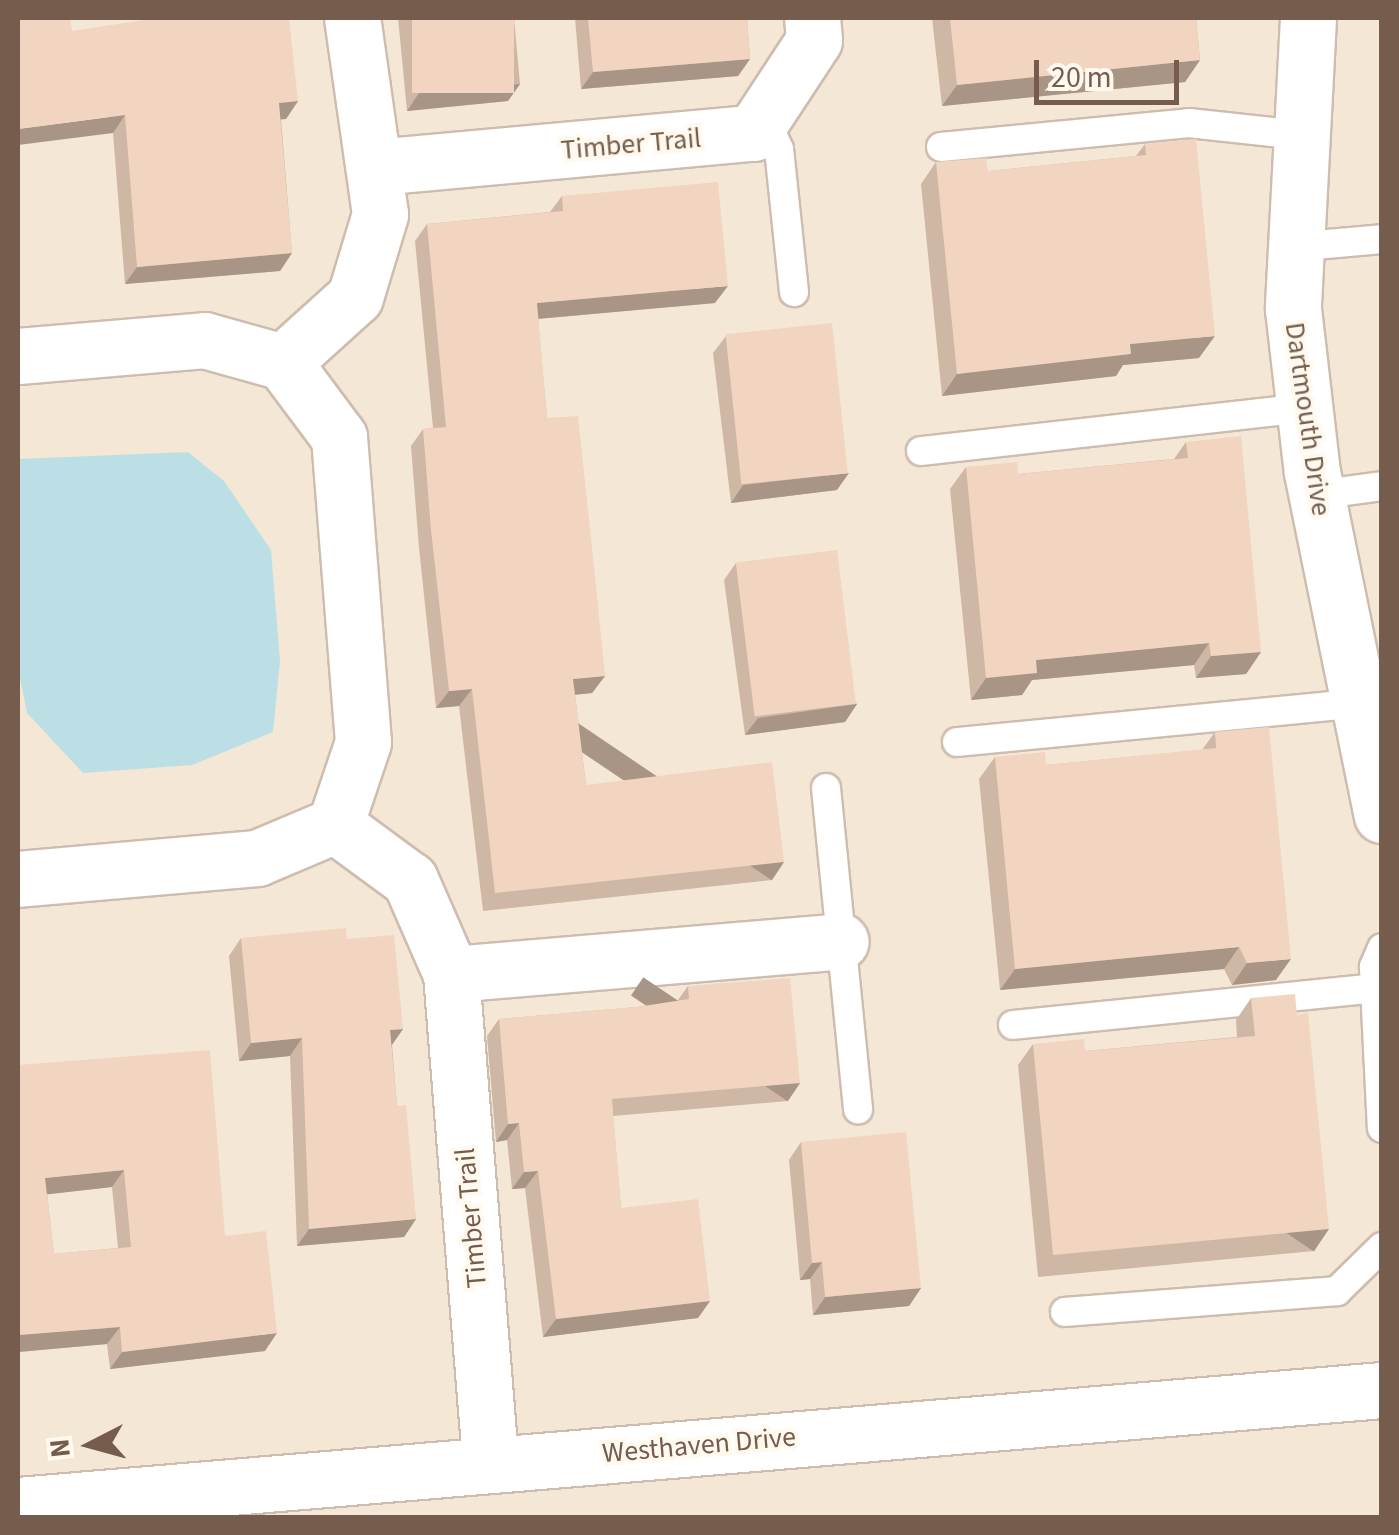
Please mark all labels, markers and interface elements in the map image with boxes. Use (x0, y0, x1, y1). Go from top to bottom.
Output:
scale bar (1039, 40, 1184, 102)
text: 20 m (1051, 56, 1112, 99)
street label: Timber Trail (559, 121, 703, 167)
street label: Dartmouth Drive (1278, 320, 1338, 518)
street label: Timber Trail (448, 1146, 494, 1290)
north arrow (40, 1395, 140, 1495)
street label: Westhaven Drive (601, 1420, 797, 1470)
text: N (39, 1437, 81, 1459)

